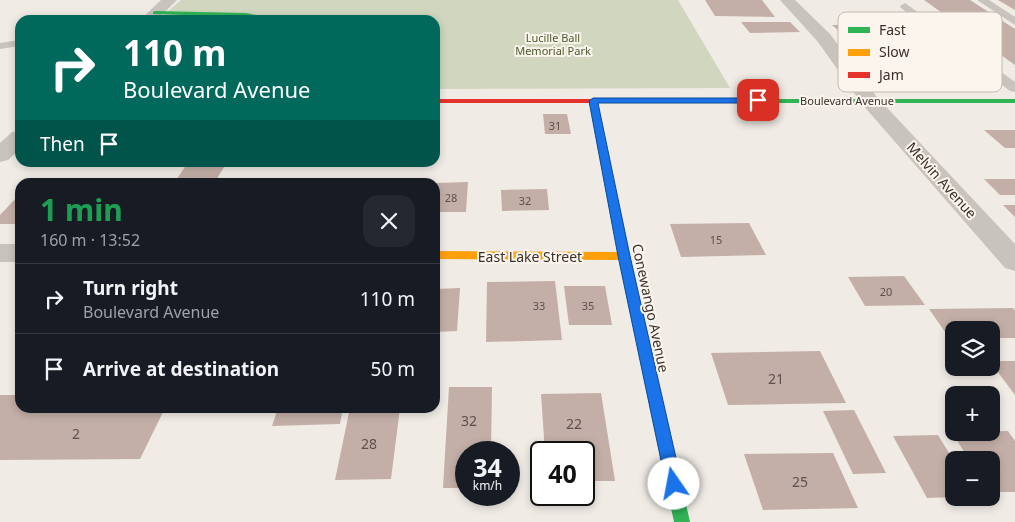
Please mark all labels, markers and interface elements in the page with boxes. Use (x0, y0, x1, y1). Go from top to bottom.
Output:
legend (838, 12, 1002, 92)
text: Fast (879, 20, 906, 39)
text: 110 m (123, 29, 226, 76)
park label: Lucille Ball Memorial Park (515, 30, 591, 58)
icon: right (40, 35, 105, 100)
text: Slow (879, 42, 910, 61)
text: Jam (877, 65, 904, 84)
text: Boulevard Avenue (123, 74, 311, 104)
pin (737, 79, 779, 121)
icon: arrive (744, 86, 772, 114)
street label: Boulevard Avenue (800, 93, 894, 108)
house number: 31 (549, 118, 561, 133)
icon: arrive (95, 130, 123, 158)
text: Then (40, 131, 85, 157)
street label: Melvin Avenue (903, 138, 981, 222)
text: 1 min (40, 189, 123, 230)
house number: 28 (445, 190, 457, 205)
house number: 32 (519, 193, 531, 208)
button: close (363, 195, 415, 247)
text: 160 m · 13:52 (40, 229, 140, 251)
house number: 15 (710, 232, 722, 247)
street label: Conewango Avenue (628, 242, 674, 374)
street label: East Lake Street (478, 247, 582, 266)
text: Turn right (83, 275, 178, 301)
house number: 20 (880, 284, 892, 299)
icon: right (40, 285, 68, 313)
text: 110 m (360, 286, 415, 312)
house number: 33 (533, 298, 545, 313)
house number: 35 (582, 298, 594, 313)
text: Boulevard Avenue (83, 301, 219, 323)
map controls (945, 321, 1000, 506)
button: layers (945, 321, 1000, 376)
icon: arrive (40, 355, 68, 383)
text: Arrive at destination (83, 356, 279, 382)
text: 50 m (371, 356, 415, 382)
house number: 21 (768, 369, 784, 388)
button: + (945, 386, 1000, 441)
house number: 32 (461, 411, 477, 430)
house number: 22 (566, 414, 582, 433)
house number: 2 (72, 424, 80, 443)
house number: 28 (361, 434, 377, 453)
speed limit sign: 40 (530, 441, 595, 506)
text: 34 (473, 450, 502, 484)
button: − (945, 451, 1000, 506)
position arrow (647, 457, 699, 509)
house number: 25 (792, 472, 808, 491)
text: km/h (473, 477, 502, 494)

